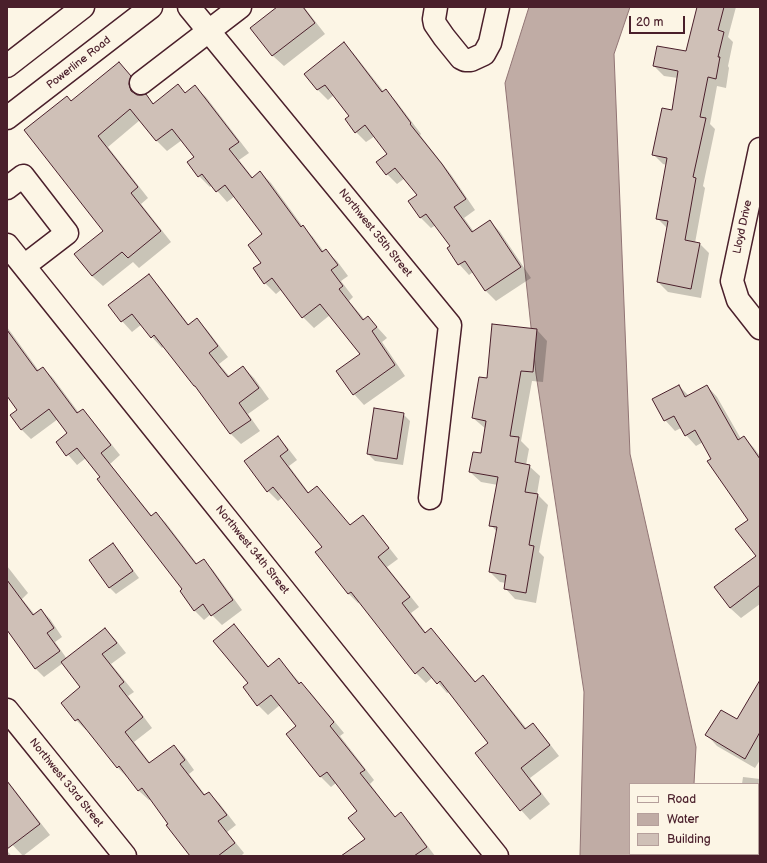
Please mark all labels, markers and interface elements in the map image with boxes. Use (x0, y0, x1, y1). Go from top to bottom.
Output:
scale bar (631, 8, 687, 34)
text: 20 m (636, 15, 663, 30)
street label: Powerline Road (44, 34, 114, 92)
street label: Northwest 35th Street (335, 186, 415, 280)
street label: Lloyd Drive (731, 199, 755, 255)
street label: Northwest 34th Street (212, 503, 292, 597)
street label: Northwest 33rd Street (26, 736, 106, 830)
legend (629, 783, 759, 855)
text: Road (667, 792, 696, 807)
text: Water (667, 812, 699, 827)
text: Building (667, 832, 711, 847)

